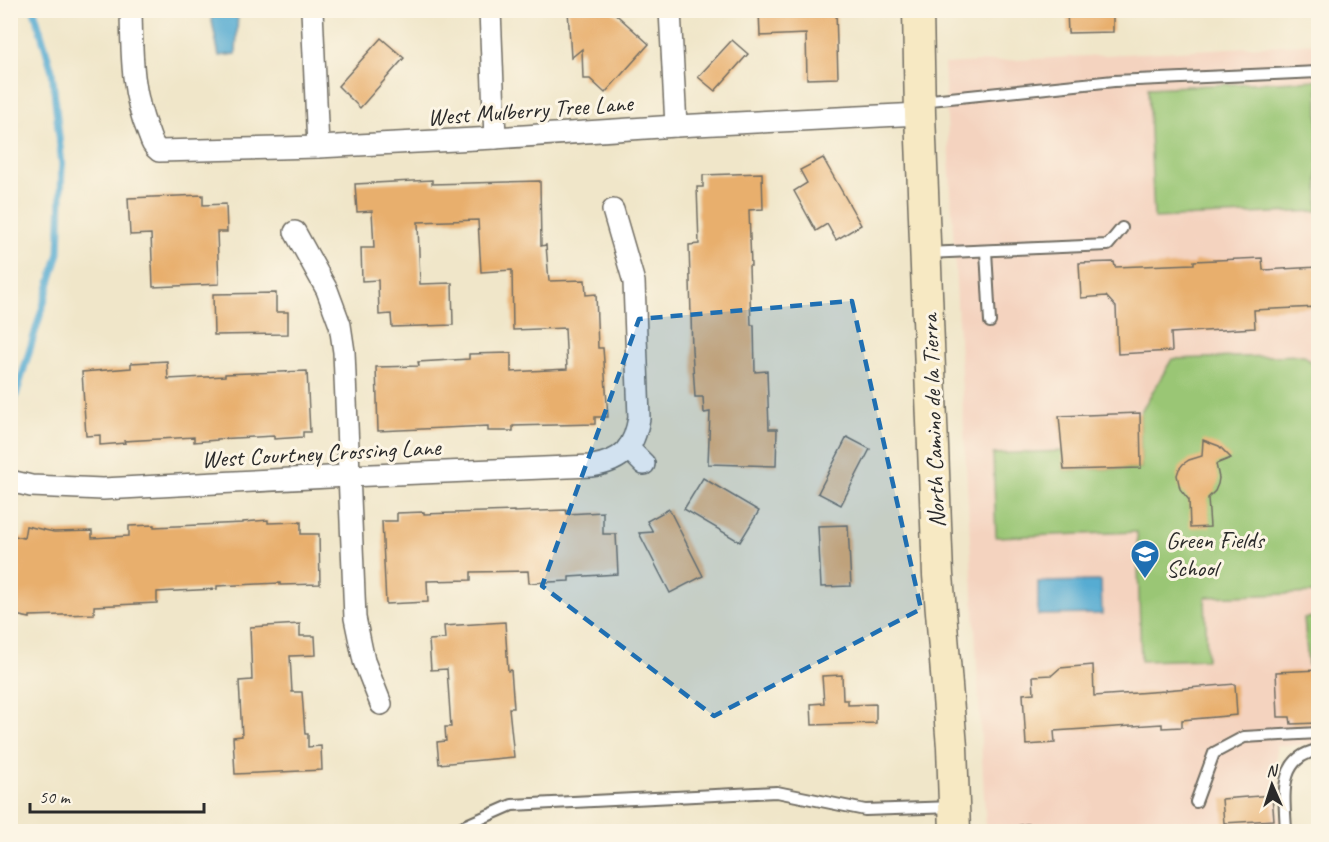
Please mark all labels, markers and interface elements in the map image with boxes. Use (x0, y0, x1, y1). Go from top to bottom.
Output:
street label: West Mulberry Tree Lane (426, 88, 636, 132)
street label: North Camino de la Tierra (914, 312, 952, 528)
street label: West Courtney Crossing Lane (201, 432, 443, 474)
place label: Green Fields School (1166, 525, 1265, 583)
school or university icon: Green Fields School (1129, 538, 1161, 580)
north arrow (1242, 755, 1302, 815)
text: N (1266, 761, 1280, 781)
scale bar (30, 776, 204, 814)
text: 50 m (39, 786, 72, 808)

